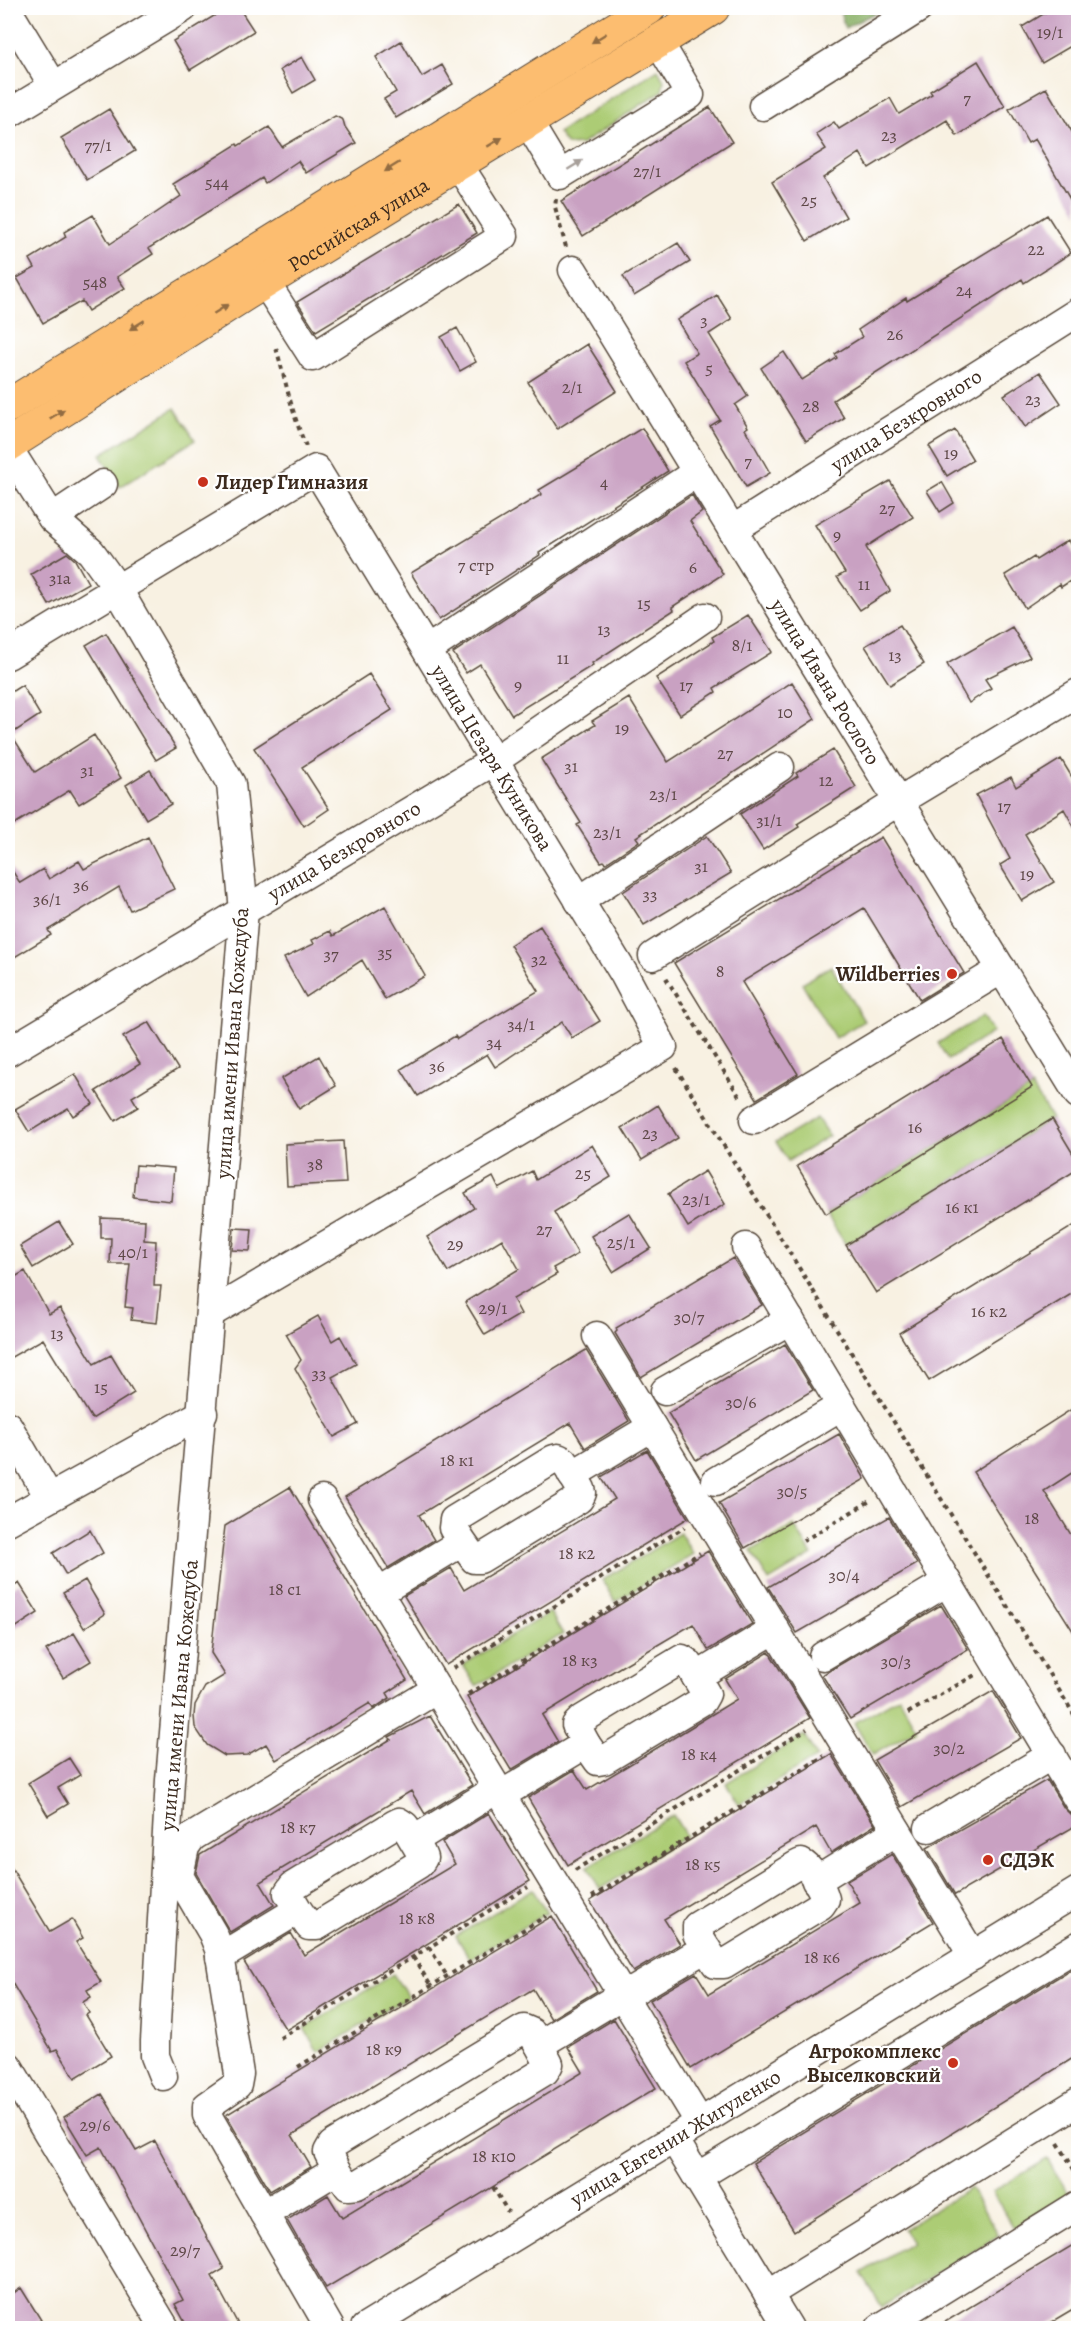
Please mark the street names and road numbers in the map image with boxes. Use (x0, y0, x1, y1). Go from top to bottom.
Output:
street label: Российская улица (282, 171, 435, 279)
street label: улица Безкровного (824, 362, 987, 479)
street label: улица Ивана Рослого (763, 593, 887, 770)
street label: улица Цезаря Куникова (424, 658, 560, 856)
street label: улица Безкровного (262, 794, 426, 908)
street label: улица имени Ивана Кожедуба (208, 906, 255, 1181)
street label: улица имени Ивана Кожедуба (153, 1558, 205, 1833)
street label: улица Евгении Жигуленко (564, 2063, 786, 2214)

